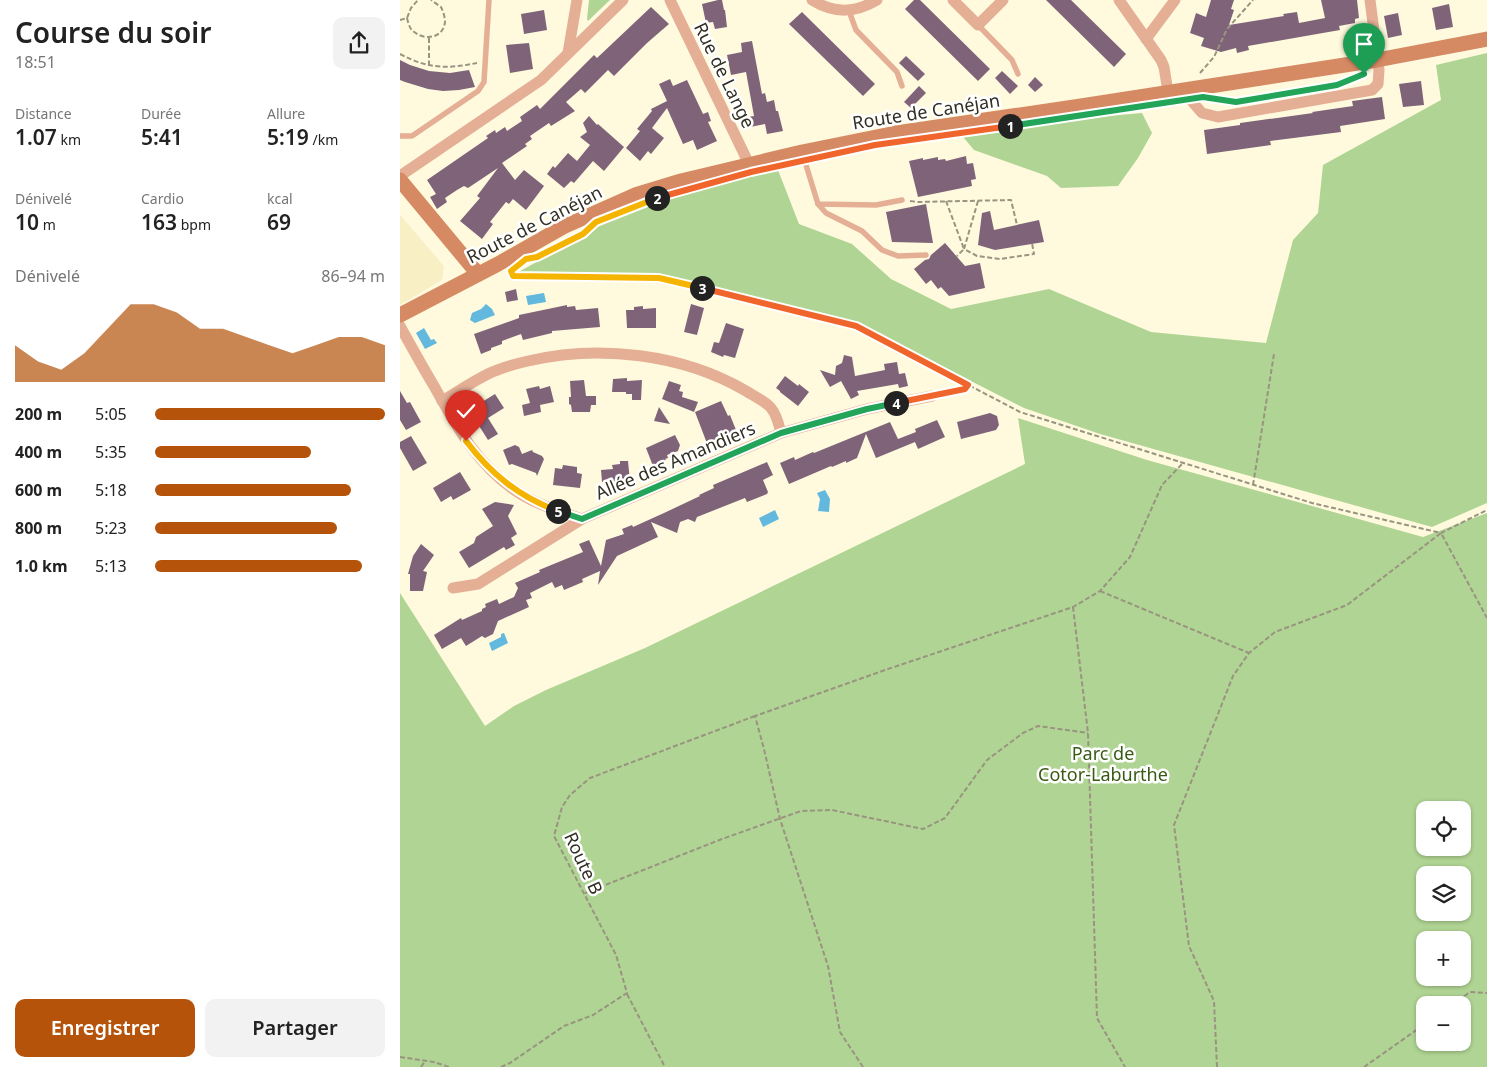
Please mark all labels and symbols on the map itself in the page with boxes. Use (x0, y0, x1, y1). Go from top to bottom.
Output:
street label: Rue de Lange (689, 18, 761, 132)
pin (1343, 23, 1385, 74)
street label: Route de Canéjan (851, 87, 1001, 135)
pin: 1 (998, 114, 1022, 138)
street label: Route de Canéjan (462, 179, 606, 269)
pin: 2 (644, 186, 670, 210)
pin: 3 (690, 276, 714, 300)
pin (445, 390, 487, 441)
pin: 4 (884, 390, 908, 416)
street label: Allée des Amandiers (591, 415, 759, 505)
pin: 5 (546, 498, 570, 524)
park label: Parc de Cotor-Laburthe (1038, 741, 1168, 786)
street label: Route B (559, 828, 609, 898)

